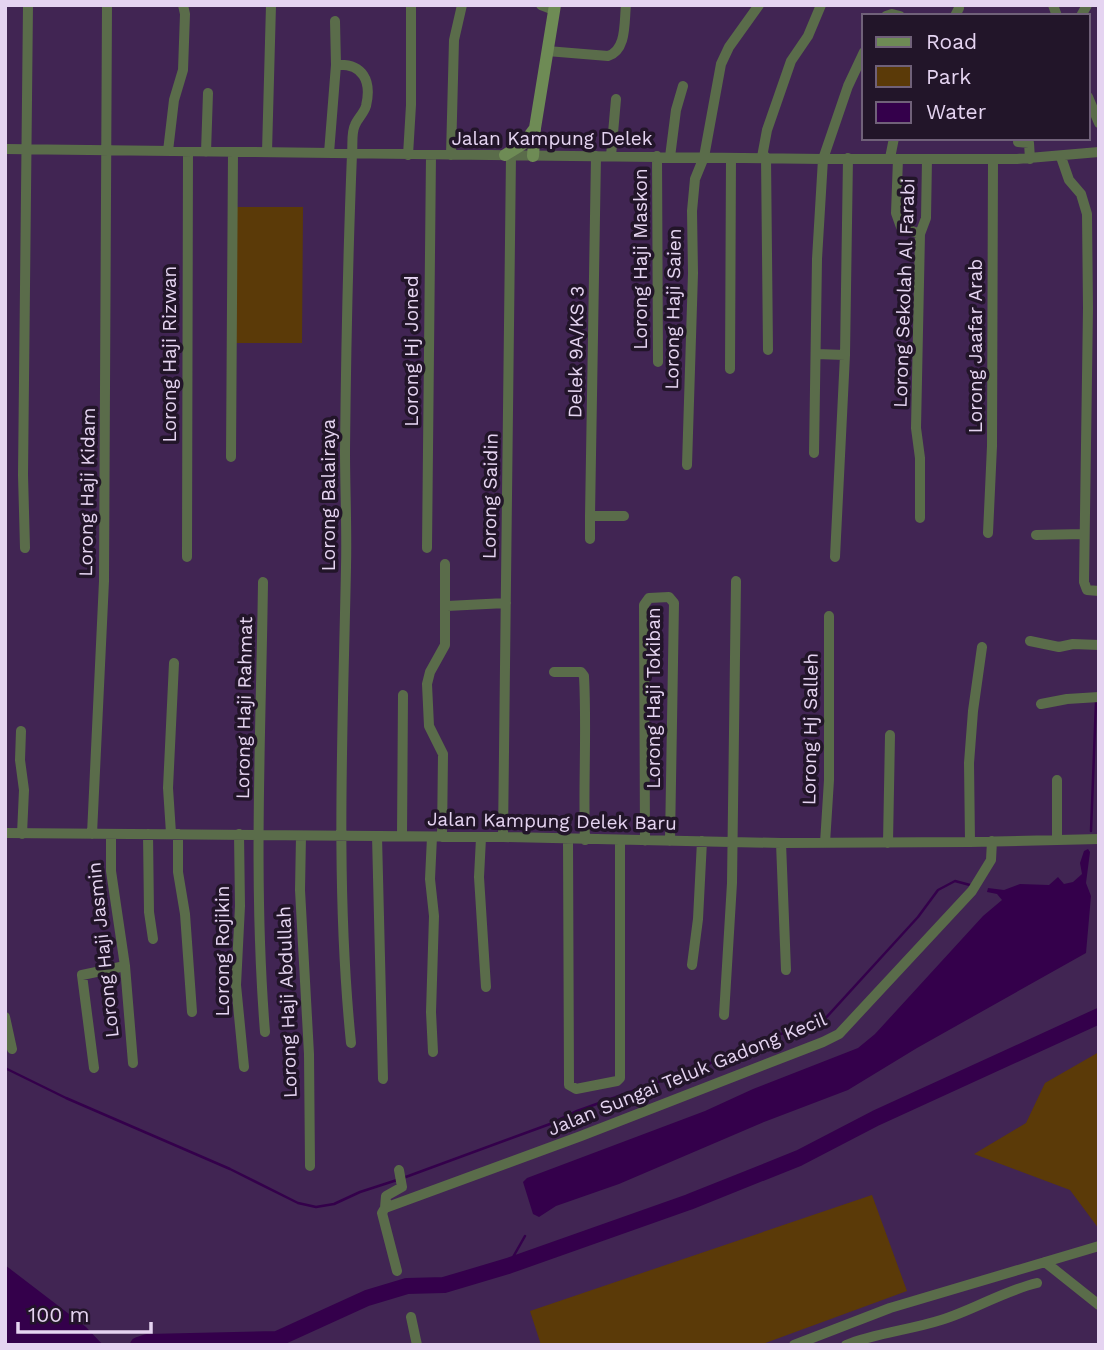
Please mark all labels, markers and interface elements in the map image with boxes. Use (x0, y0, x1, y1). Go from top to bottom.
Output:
legend (862, 14, 1090, 140)
text: Road (926, 29, 977, 54)
text: Park (926, 64, 971, 89)
text: Water (926, 99, 987, 124)
street label: Jalan Kampung Delek (451, 127, 653, 150)
street label: Lorong Haji Maskon (629, 168, 652, 350)
street label: Lorong Sekolah Al Farabi (889, 178, 919, 408)
street label: Lorong Haji Saien (660, 228, 686, 390)
street label: Lorong Jaafar Arab (964, 259, 987, 433)
street label: Lorong Haji Rizwan (158, 266, 181, 442)
street label: Lorong Hj Joned (400, 275, 423, 427)
street label: Delek 9A/KS 3 (563, 286, 589, 418)
street label: Lorong Haji Kidam (74, 407, 100, 577)
street label: Lorong Balairaya (317, 419, 340, 571)
street label: Lorong Saidin (477, 433, 503, 559)
street label: Lorong Haji Tokiban (642, 607, 665, 789)
street label: Lorong Haji Rahmat (231, 617, 257, 799)
street label: Lorong Hj Salleh (797, 653, 823, 805)
street label: Jalan Kampung Delek Baru (427, 807, 677, 835)
street label: Lorong Haji Jasmin (82, 861, 124, 1039)
street label: Lorong Rojikin (211, 885, 234, 1017)
street label: Lorong Haji Abdullah (272, 905, 302, 1099)
street label: Jalan Sungai Teluk Gadong Kecil (544, 1007, 830, 1141)
scale bar (18, 1290, 150, 1334)
text: 100 m (28, 1302, 90, 1327)

